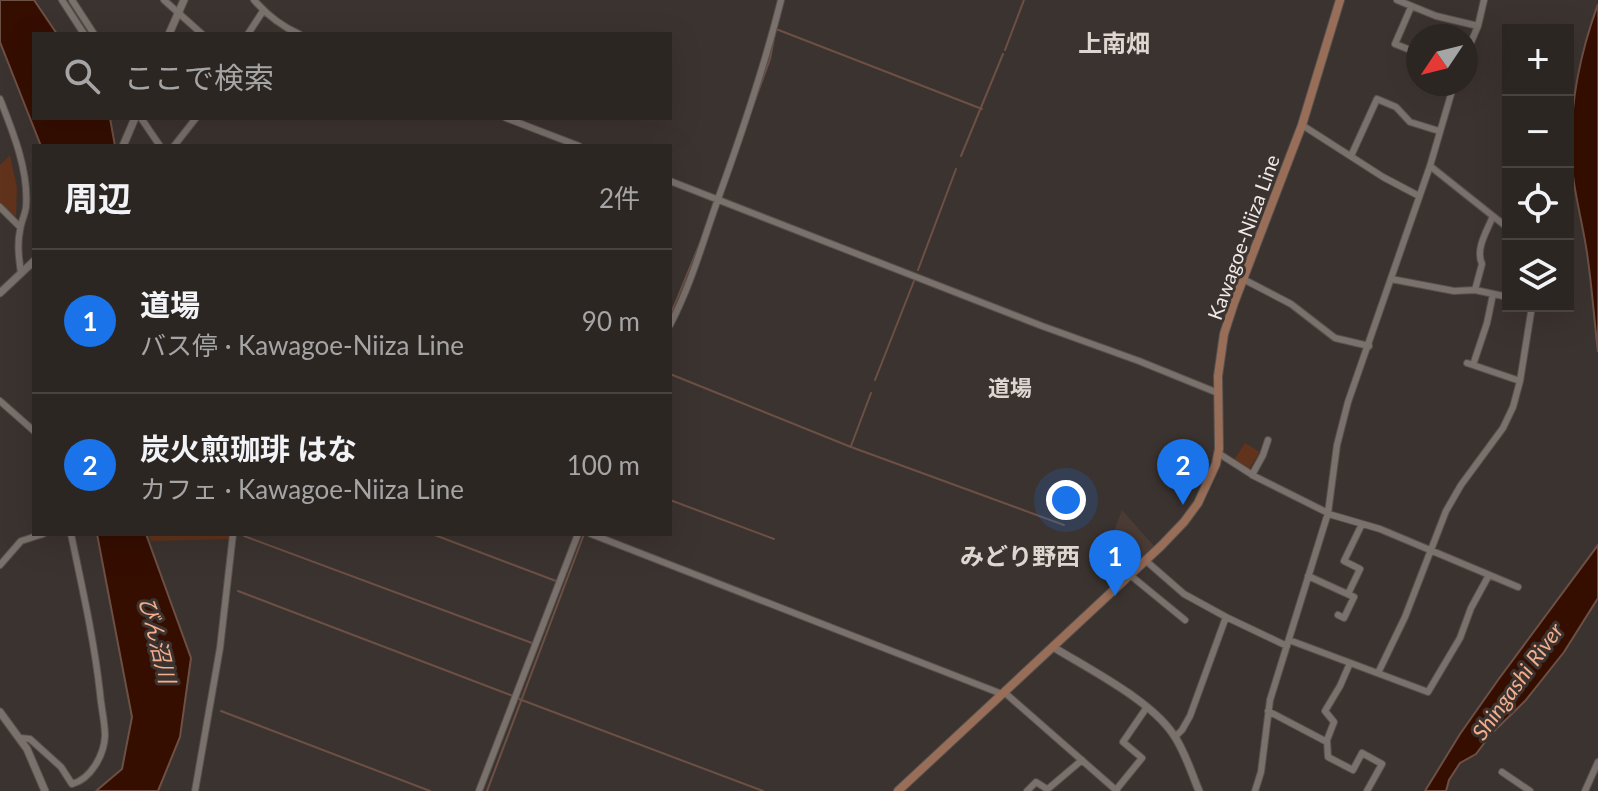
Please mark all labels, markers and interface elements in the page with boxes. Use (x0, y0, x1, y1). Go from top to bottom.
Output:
north arrow (1406, 24, 1478, 96)
map controls (1502, 24, 1574, 312)
button: + (1502, 24, 1574, 96)
district label: 上南畑 (1078, 28, 1150, 57)
search box (32, 32, 672, 120)
icon: search (60, 54, 104, 98)
text: ここで検索 (124, 59, 274, 95)
button: − (1502, 96, 1574, 168)
street label: Kawagoe-Niiza Line (1202, 151, 1284, 323)
button: locate (1502, 168, 1574, 240)
text: 周辺 (64, 177, 132, 218)
text: 2件 (599, 182, 640, 214)
button: layers (1502, 240, 1574, 312)
text: 道場 (140, 286, 200, 322)
text: 1 (82, 305, 98, 337)
text: 90 m (582, 305, 640, 337)
text: バス停 · Kawagoe-Niiza Line (140, 329, 464, 361)
district label: 道場 (988, 374, 1032, 401)
text: 炭火煎珈琲 はな (140, 430, 357, 466)
pin: 2 (1157, 439, 1209, 505)
text: 2 (82, 449, 98, 481)
text: 100 m (567, 449, 640, 481)
text: カフェ · Kawagoe-Niiza Line (140, 473, 464, 505)
your location (1046, 480, 1086, 520)
pin: 1 (1089, 530, 1141, 596)
district label: みどり野西 (960, 541, 1080, 570)
water label: びん沼川 (134, 594, 182, 688)
water label: Shingashi River (1466, 617, 1569, 745)

